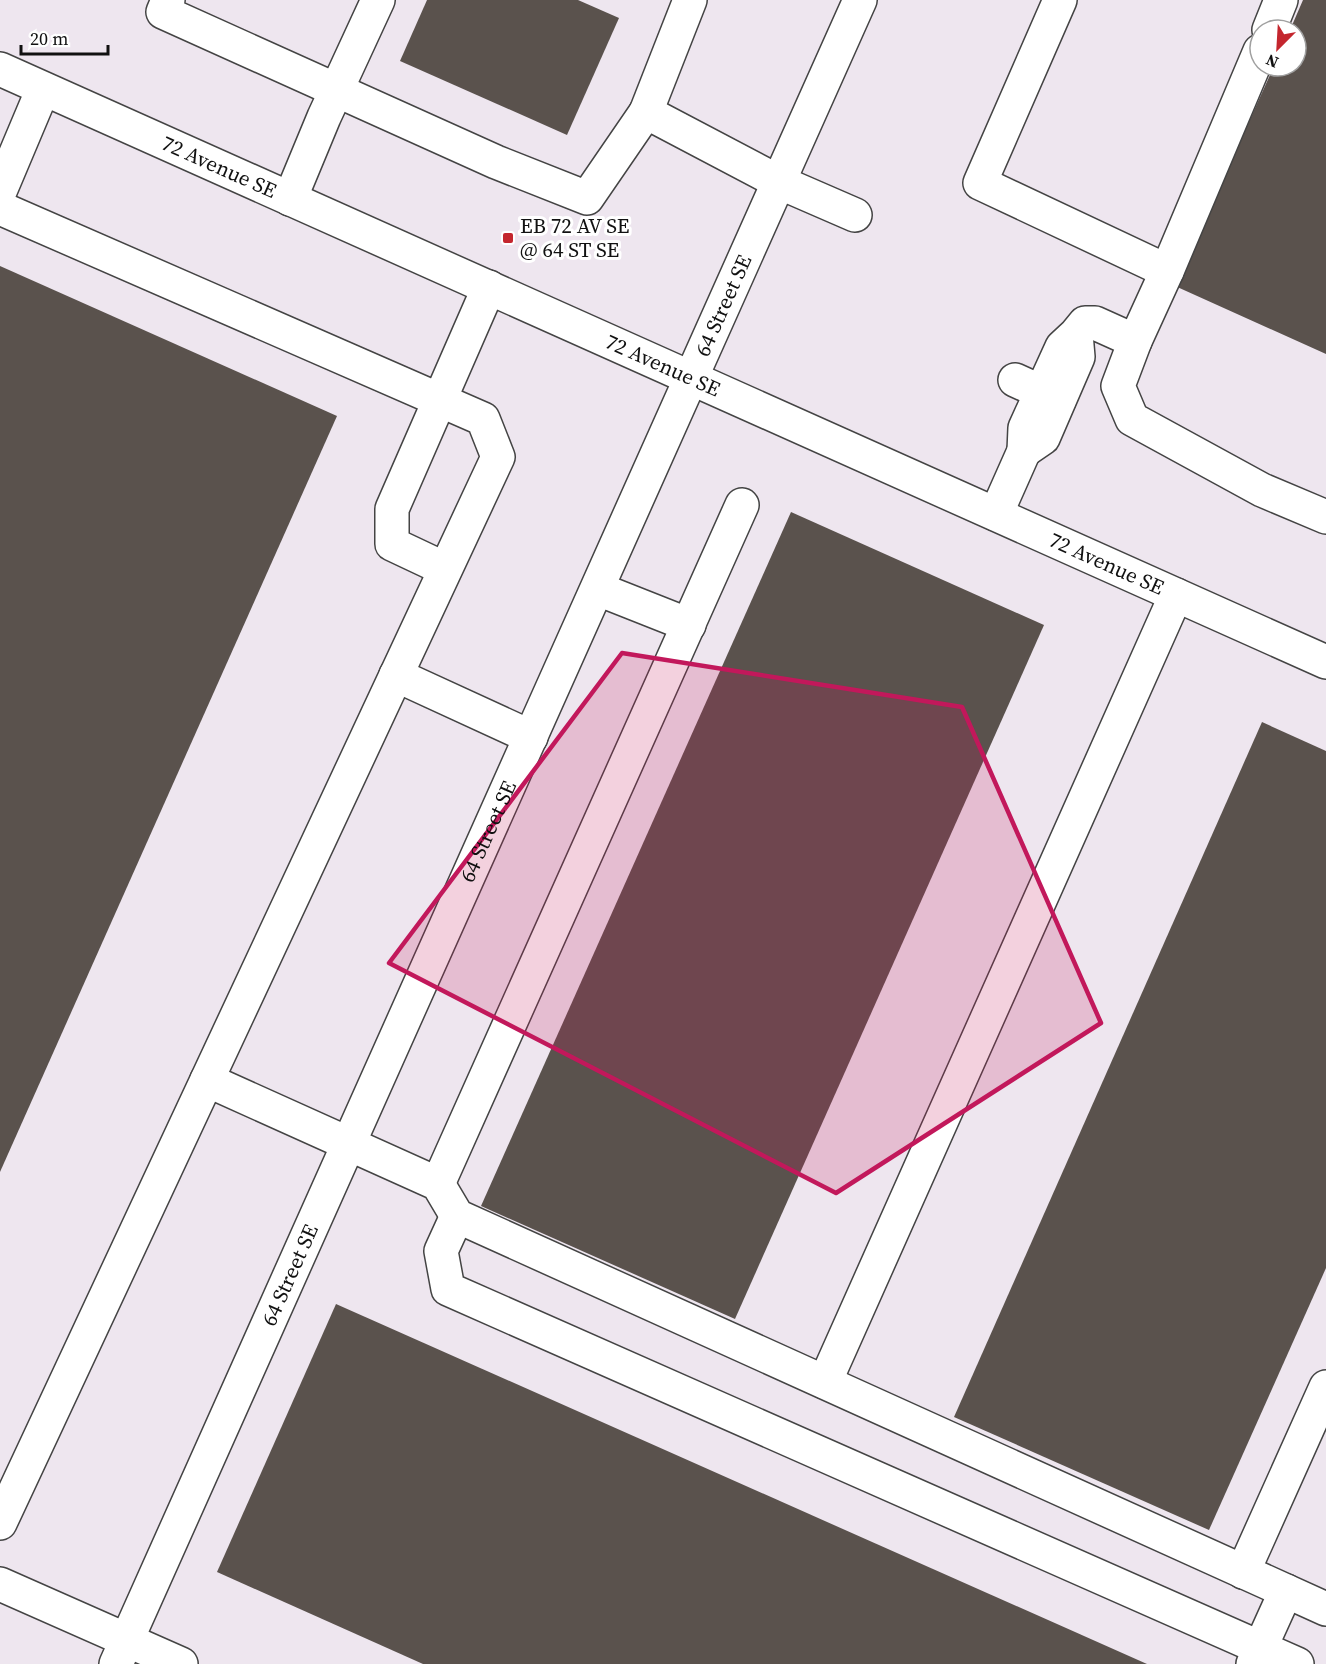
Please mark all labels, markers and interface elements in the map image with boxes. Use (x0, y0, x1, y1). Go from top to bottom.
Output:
scale bar (21, 18, 108, 56)
north arrow (1248, 18, 1308, 78)
text: 20 m (30, 26, 68, 51)
text: N (1262, 49, 1282, 74)
street label: 72 Avenue SE (157, 128, 281, 205)
place label: EB 72 AV SE @ 64 ST SE (520, 211, 630, 264)
marker: EB 72 AV SE @ 64 ST SE (501, 231, 515, 245)
street label: 64 Street SE (688, 250, 758, 361)
street label: 72 Avenue SE (601, 327, 725, 403)
street label: 72 Avenue SE (1045, 525, 1169, 602)
street label: 64 Street SE (452, 776, 523, 887)
street label: 64 Street SE (254, 1220, 325, 1330)

